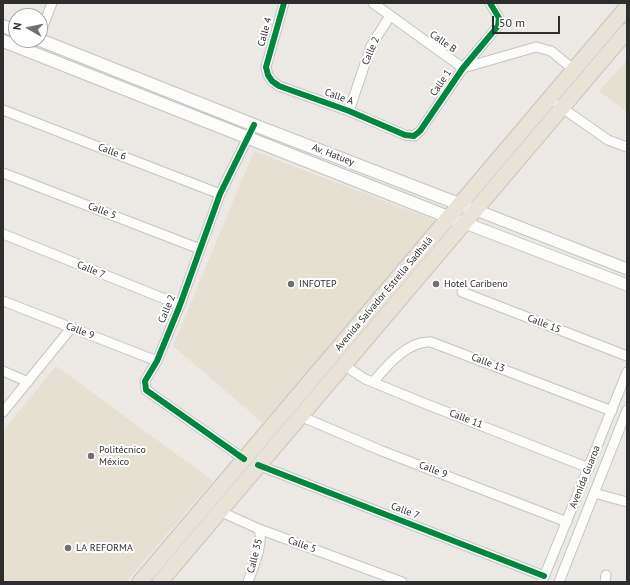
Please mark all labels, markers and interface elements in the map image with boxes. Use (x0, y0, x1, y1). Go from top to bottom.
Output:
north arrow (8, 8, 48, 48)
scale bar (494, 8, 562, 34)
text: 50 m (499, 15, 525, 30)
street label: Calle 4 (255, 16, 275, 48)
text: N (10, 22, 25, 31)
street label: Calle B (427, 29, 459, 55)
street label: Calle 2 (360, 35, 382, 67)
street label: Calle 1 (428, 67, 454, 99)
street label: Calle A (323, 86, 355, 108)
street label: Calle 6 (96, 141, 128, 163)
street label: Av. Hatuey (310, 141, 356, 169)
street label: Calle 5 (86, 200, 118, 222)
street label: Avenida Salvador Estrella Sadhalá (333, 235, 435, 353)
street label: Calle 7 (75, 259, 107, 281)
place label: INFOTEP (299, 278, 337, 290)
place label: Hotel Caribeno (444, 278, 508, 290)
marker: INFOTEP (286, 279, 296, 289)
marker: Hotel Caribeno (431, 279, 441, 289)
street label: Calle 2 (156, 293, 178, 325)
street label: Calle 15 (526, 312, 562, 336)
street label: Calle 9 (64, 320, 96, 342)
street label: Calle 13 (470, 351, 506, 375)
street label: Calle 11 (448, 407, 484, 431)
place label: Politécnico México (99, 444, 146, 468)
street label: Avenida Guaroa (567, 444, 603, 510)
marker: Politécnico México (86, 451, 96, 461)
street label: Calle 9 (417, 459, 449, 481)
street label: Calle 7 (389, 500, 421, 522)
street label: Calle 5 (286, 534, 318, 556)
street label: Calle 35 (245, 538, 265, 574)
place label: LA REFORMA (76, 542, 133, 554)
marker: LA REFORMA (63, 543, 73, 553)

